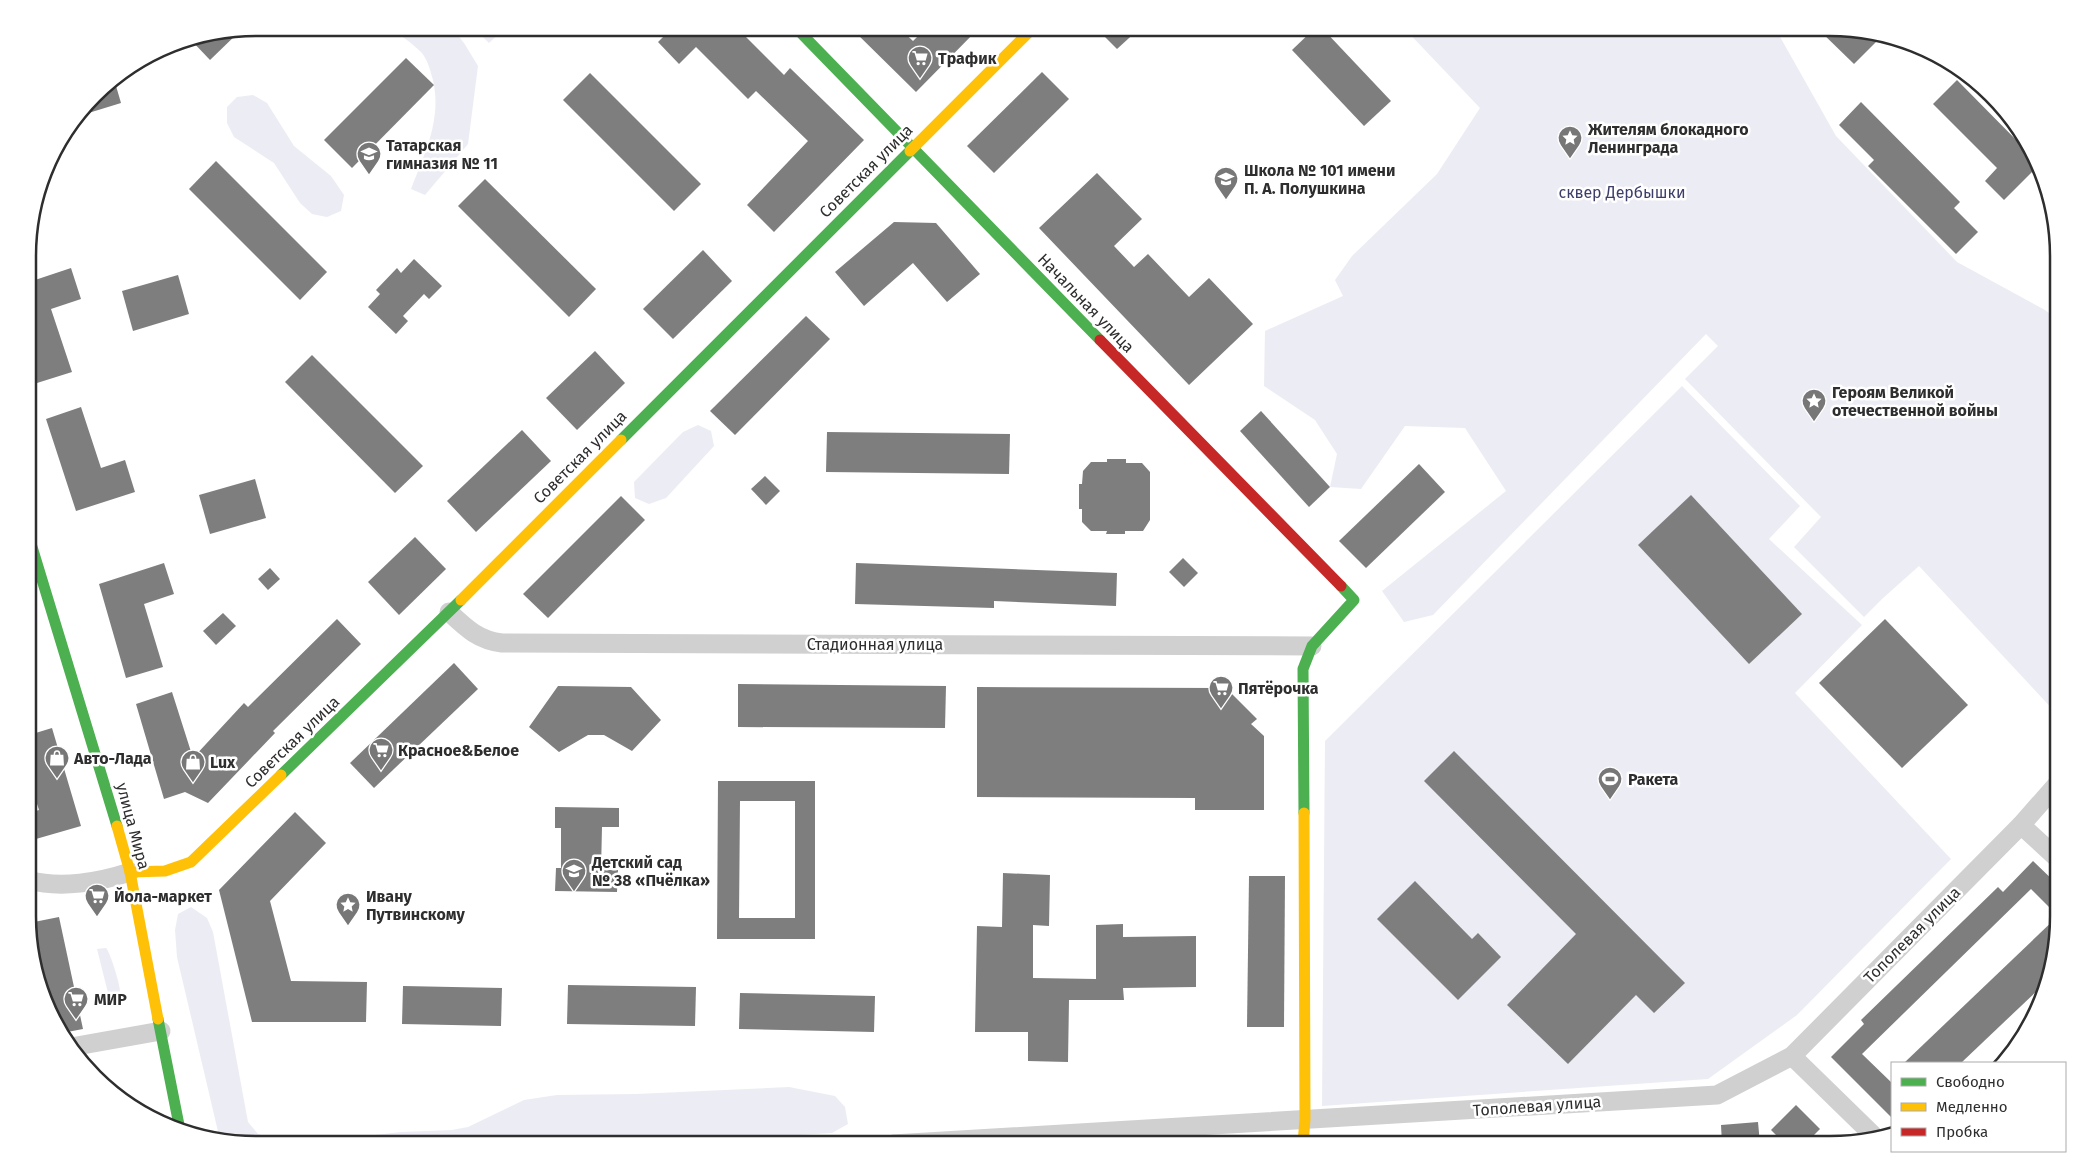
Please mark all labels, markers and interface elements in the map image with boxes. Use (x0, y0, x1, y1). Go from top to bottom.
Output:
supermarket icon: Трафик (907, 45, 933, 79)
place label: Трафик (938, 49, 997, 68)
street label: Советская улица (815, 120, 917, 222)
place label: Жителям блокадного Ленинграда (1587, 120, 1749, 157)
place icon: Жителям блокадного Ленинграда (1557, 125, 1583, 159)
place label: Татарская гимназия № 11 (386, 136, 498, 173)
school or university icon: Татарская гимназия № 11 (356, 141, 382, 175)
place label: Школа № 101 имени П. А. Полушкина (1244, 161, 1395, 198)
school or university icon: Школа № 101 имени П. А. Полушкина (1213, 166, 1239, 200)
park label: сквер Дербышки (1558, 183, 1686, 202)
street label: Начальная улица (1034, 249, 1138, 357)
place label: Героям Великой отечественной войны (1832, 383, 1998, 420)
place icon: Героям Великой отечественной войны (1801, 388, 1827, 422)
street label: Советская улица (529, 406, 631, 508)
street label: Стадионная улица (807, 635, 943, 654)
supermarket icon: Пятёрочка (1208, 675, 1234, 709)
place label: Пятёрочка (1238, 679, 1319, 698)
street label: Советская улица (241, 692, 343, 792)
supermarket icon: Красное&Белое (368, 737, 394, 771)
place label: Красное&Белое (398, 741, 519, 760)
shop icon: Авто-Лада (44, 745, 70, 779)
place label: Авто-Лада (73, 749, 152, 768)
shop icon: Lux (180, 749, 206, 783)
place label: Lux (210, 753, 236, 772)
sports icon: Ракета (1597, 766, 1623, 800)
place label: Ракета (1628, 770, 1678, 789)
street label: улица Мира (112, 781, 154, 871)
place label: Детский сад № 38 «Пчёлка» (591, 853, 710, 890)
school or university icon: Детский сад № 38 «Пчёлка» (561, 858, 587, 892)
supermarket icon: Йола-маркет (84, 883, 110, 917)
street label: Тополевая улица (1860, 883, 1964, 987)
place label: Йола-маркет (114, 887, 212, 906)
place label: Ивану Путвинскому (366, 887, 465, 924)
place icon: Ивану Путвинскому (335, 892, 361, 926)
supermarket icon: МИР (63, 986, 89, 1020)
place label: МИР (94, 990, 127, 1009)
legend (1891, 1062, 2066, 1152)
text: Свободно (1936, 1073, 2005, 1091)
street label: Тополевая улица (1472, 1092, 1602, 1120)
text: Медленно (1936, 1098, 2008, 1116)
text: Пробка (1936, 1123, 1988, 1141)

